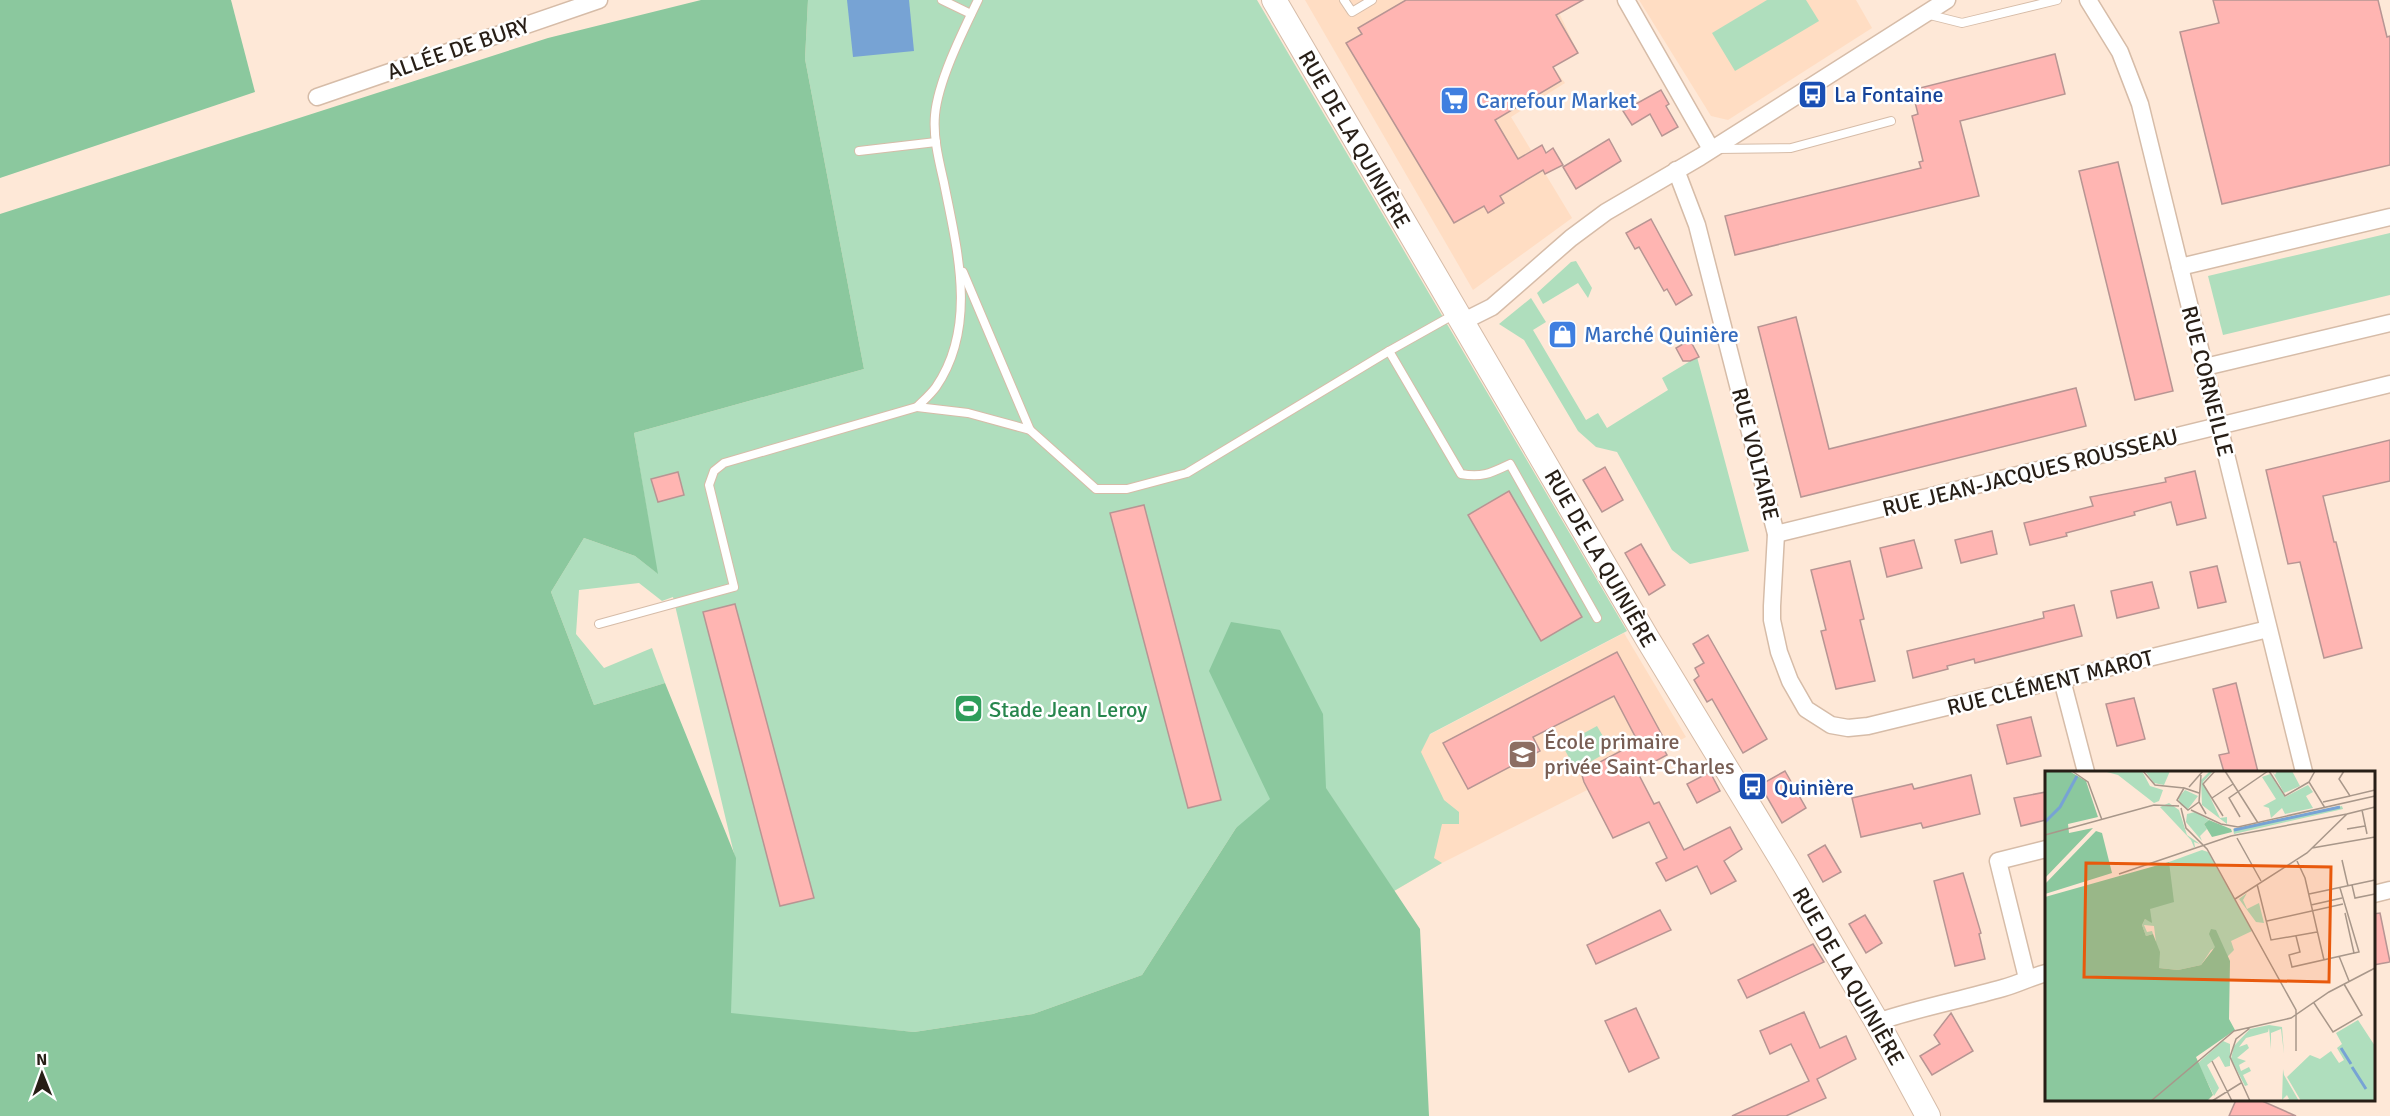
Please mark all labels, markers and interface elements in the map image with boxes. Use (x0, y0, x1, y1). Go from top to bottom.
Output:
street label: ALLÉE DE BURY (383, 11, 533, 86)
street label: RUE DE LA QUINIÈRE (1293, 45, 1417, 233)
bus stop icon: La Fontaine (1797, 78, 1829, 110)
place label: La Fontaine (1834, 81, 1943, 108)
supermarket icon: Carrefour Market (1439, 84, 1471, 116)
place label: Carrefour Market (1476, 87, 1637, 114)
street label: RUE CORNEILLE (2176, 303, 2239, 459)
shop icon: Marché Quinière (1547, 318, 1579, 350)
place label: Marché Quinière (1584, 321, 1739, 348)
street label: RUE VOLTAIRE (1726, 385, 1785, 523)
street label: RUE JEAN-JACQUES ROUSSEAU (1879, 423, 2181, 522)
street label: RUE DE LA QUINIÈRE (1539, 464, 1663, 652)
street label: RUE CLÉMENT MAROT (1944, 644, 2156, 721)
sports icon: Stade Jean Leroy (952, 693, 984, 725)
place label: Stade Jean Leroy (989, 696, 1148, 723)
place label: École primaire privée Saint-Charles (1544, 728, 1735, 780)
school or university icon: École primaire privée Saint-Charles (1507, 738, 1539, 770)
bus stop icon: Quinière (1737, 771, 1769, 803)
inset map (2045, 771, 2375, 1101)
place label: Quinière (1774, 774, 1854, 801)
street label: RUE DE LA QUINIÈRE (1787, 882, 1911, 1070)
north arrow (12, 1044, 72, 1104)
text: N (36, 1050, 47, 1070)

